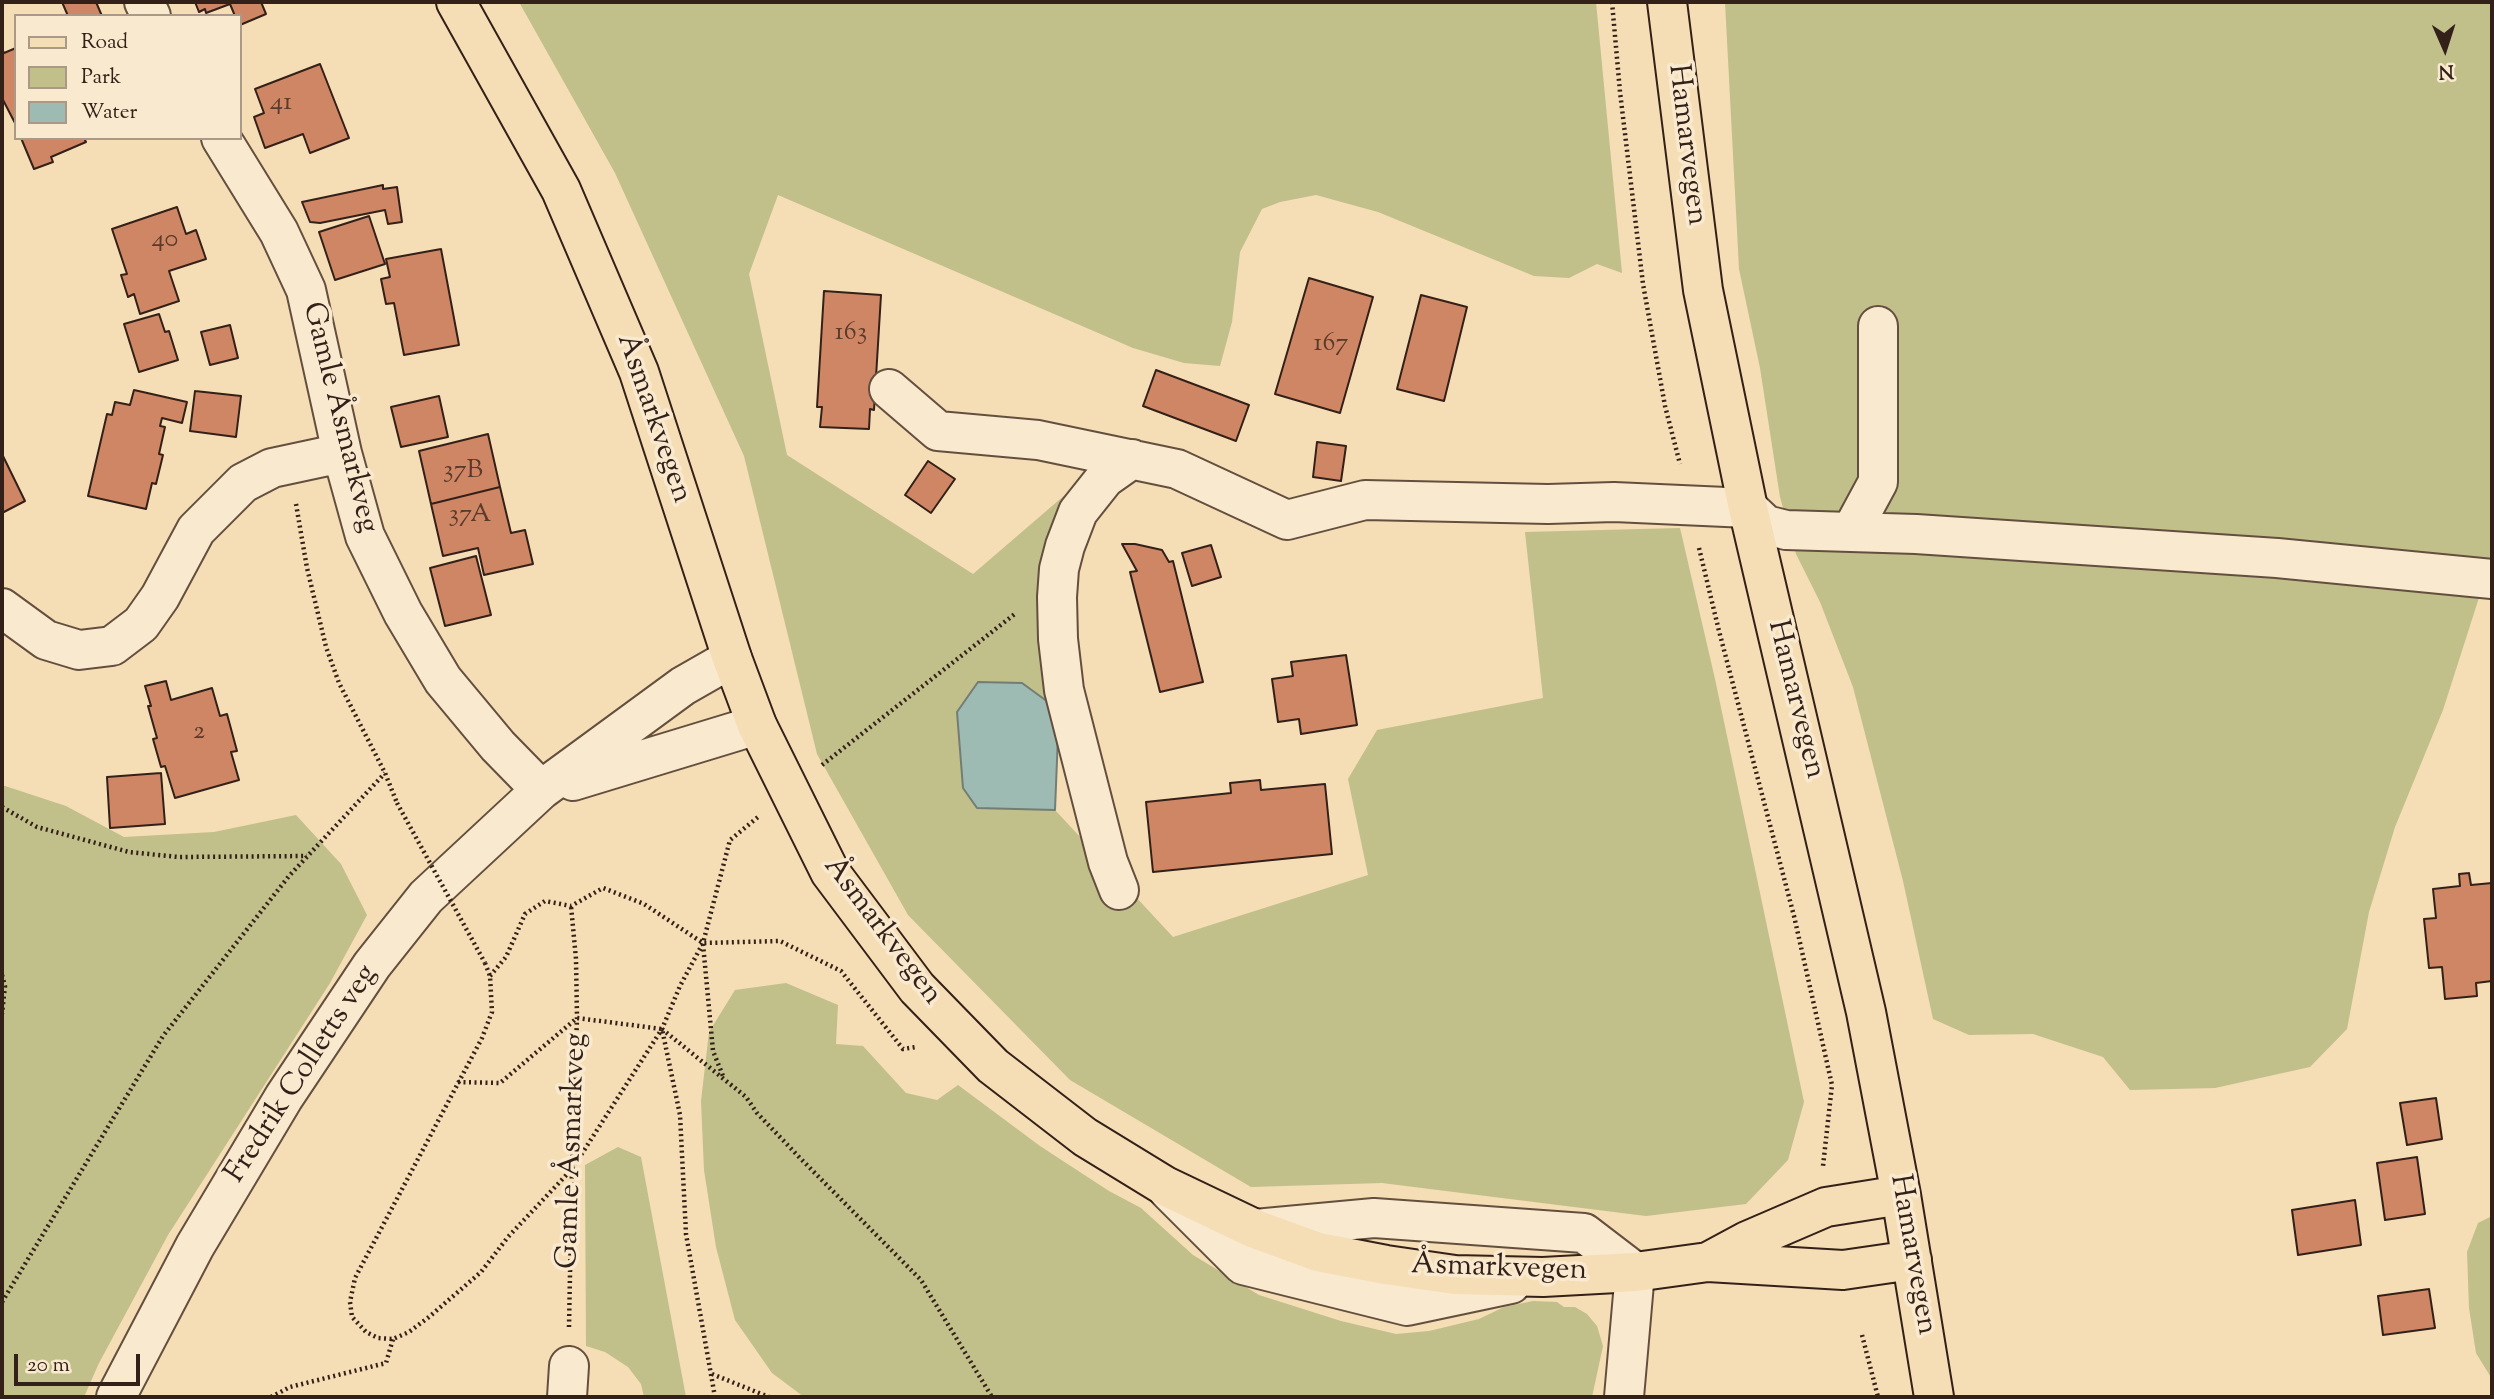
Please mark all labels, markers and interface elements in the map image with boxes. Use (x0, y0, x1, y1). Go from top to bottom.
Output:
legend (14, 14, 242, 140)
north arrow (2410, 14, 2480, 84)
text: Road (81, 28, 128, 58)
text: N (2438, 57, 2454, 84)
street label: Hamarvegen (1657, 62, 1713, 228)
text: Park (81, 63, 121, 93)
house number: 41 (270, 89, 292, 121)
text: Water (81, 98, 137, 128)
house number: 40 (152, 226, 178, 258)
street label: Gamle Åsmarkveg (292, 299, 384, 537)
house number: 163 (835, 319, 867, 351)
street label: Åsmarkvegen (606, 330, 698, 508)
house number: 167 (1314, 330, 1348, 362)
house number: 37B (443, 457, 483, 489)
house number: 37A (449, 501, 491, 533)
street label: Hamarvegen (1757, 617, 1831, 783)
house number: 2 (193, 718, 205, 750)
street label: Åsmarkvegen (814, 851, 948, 1013)
street label: Fredrik Colletts veg (219, 959, 387, 1191)
street label: Gamle Åsmarkveg (552, 1032, 596, 1270)
street label: Hamarvegen (1879, 1172, 1943, 1338)
street label: Åsmarkvegen (1410, 1249, 1588, 1291)
scale bar (18, 1340, 144, 1384)
text: 20 m (27, 1351, 70, 1381)

